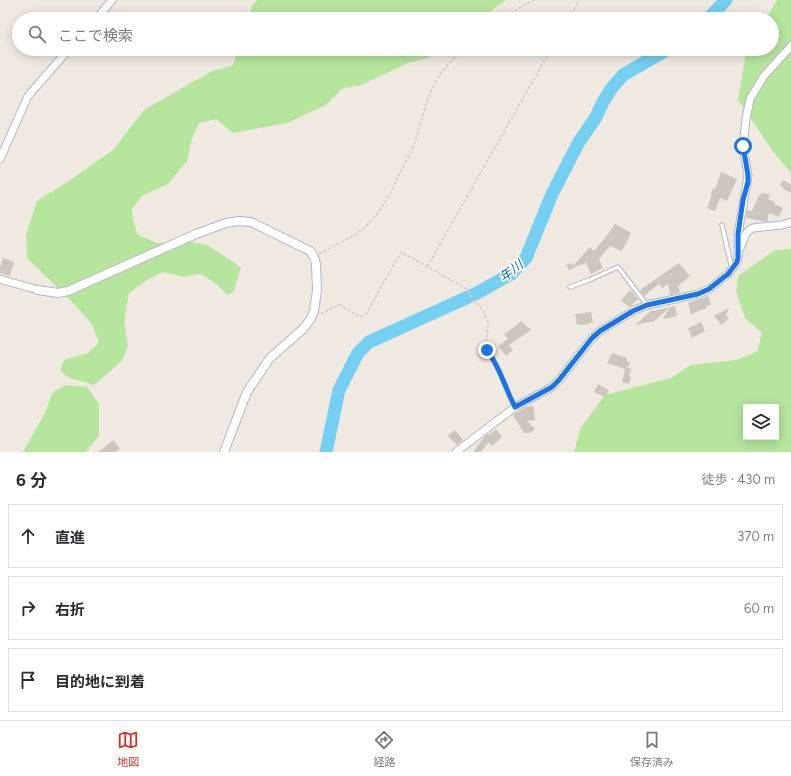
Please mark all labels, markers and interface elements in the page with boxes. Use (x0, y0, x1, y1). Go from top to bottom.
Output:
search box (12, 12, 779, 56)
icon: search (26, 23, 48, 45)
text: ここで検索 (58, 27, 133, 45)
route start (734, 137, 752, 155)
water label: 年川 (496, 256, 527, 285)
route end (478, 341, 496, 359)
map controls (743, 404, 779, 440)
button: layers (743, 404, 779, 440)
text: 6 分 (16, 470, 47, 490)
text: 徒歩 · 430 m (702, 472, 775, 487)
icon: ahead (17, 525, 39, 547)
text: 直進 (55, 529, 85, 547)
text: 370 m (737, 529, 774, 544)
icon: right (17, 597, 39, 619)
text: 右折 (55, 601, 85, 619)
text: 60 m (744, 601, 774, 616)
icon: arrive (17, 669, 39, 691)
text: 目的地に到着 (55, 673, 145, 691)
tab: 地図 (117, 729, 139, 769)
tab: 経路 (373, 729, 395, 769)
tab: 保存済み (630, 729, 674, 769)

